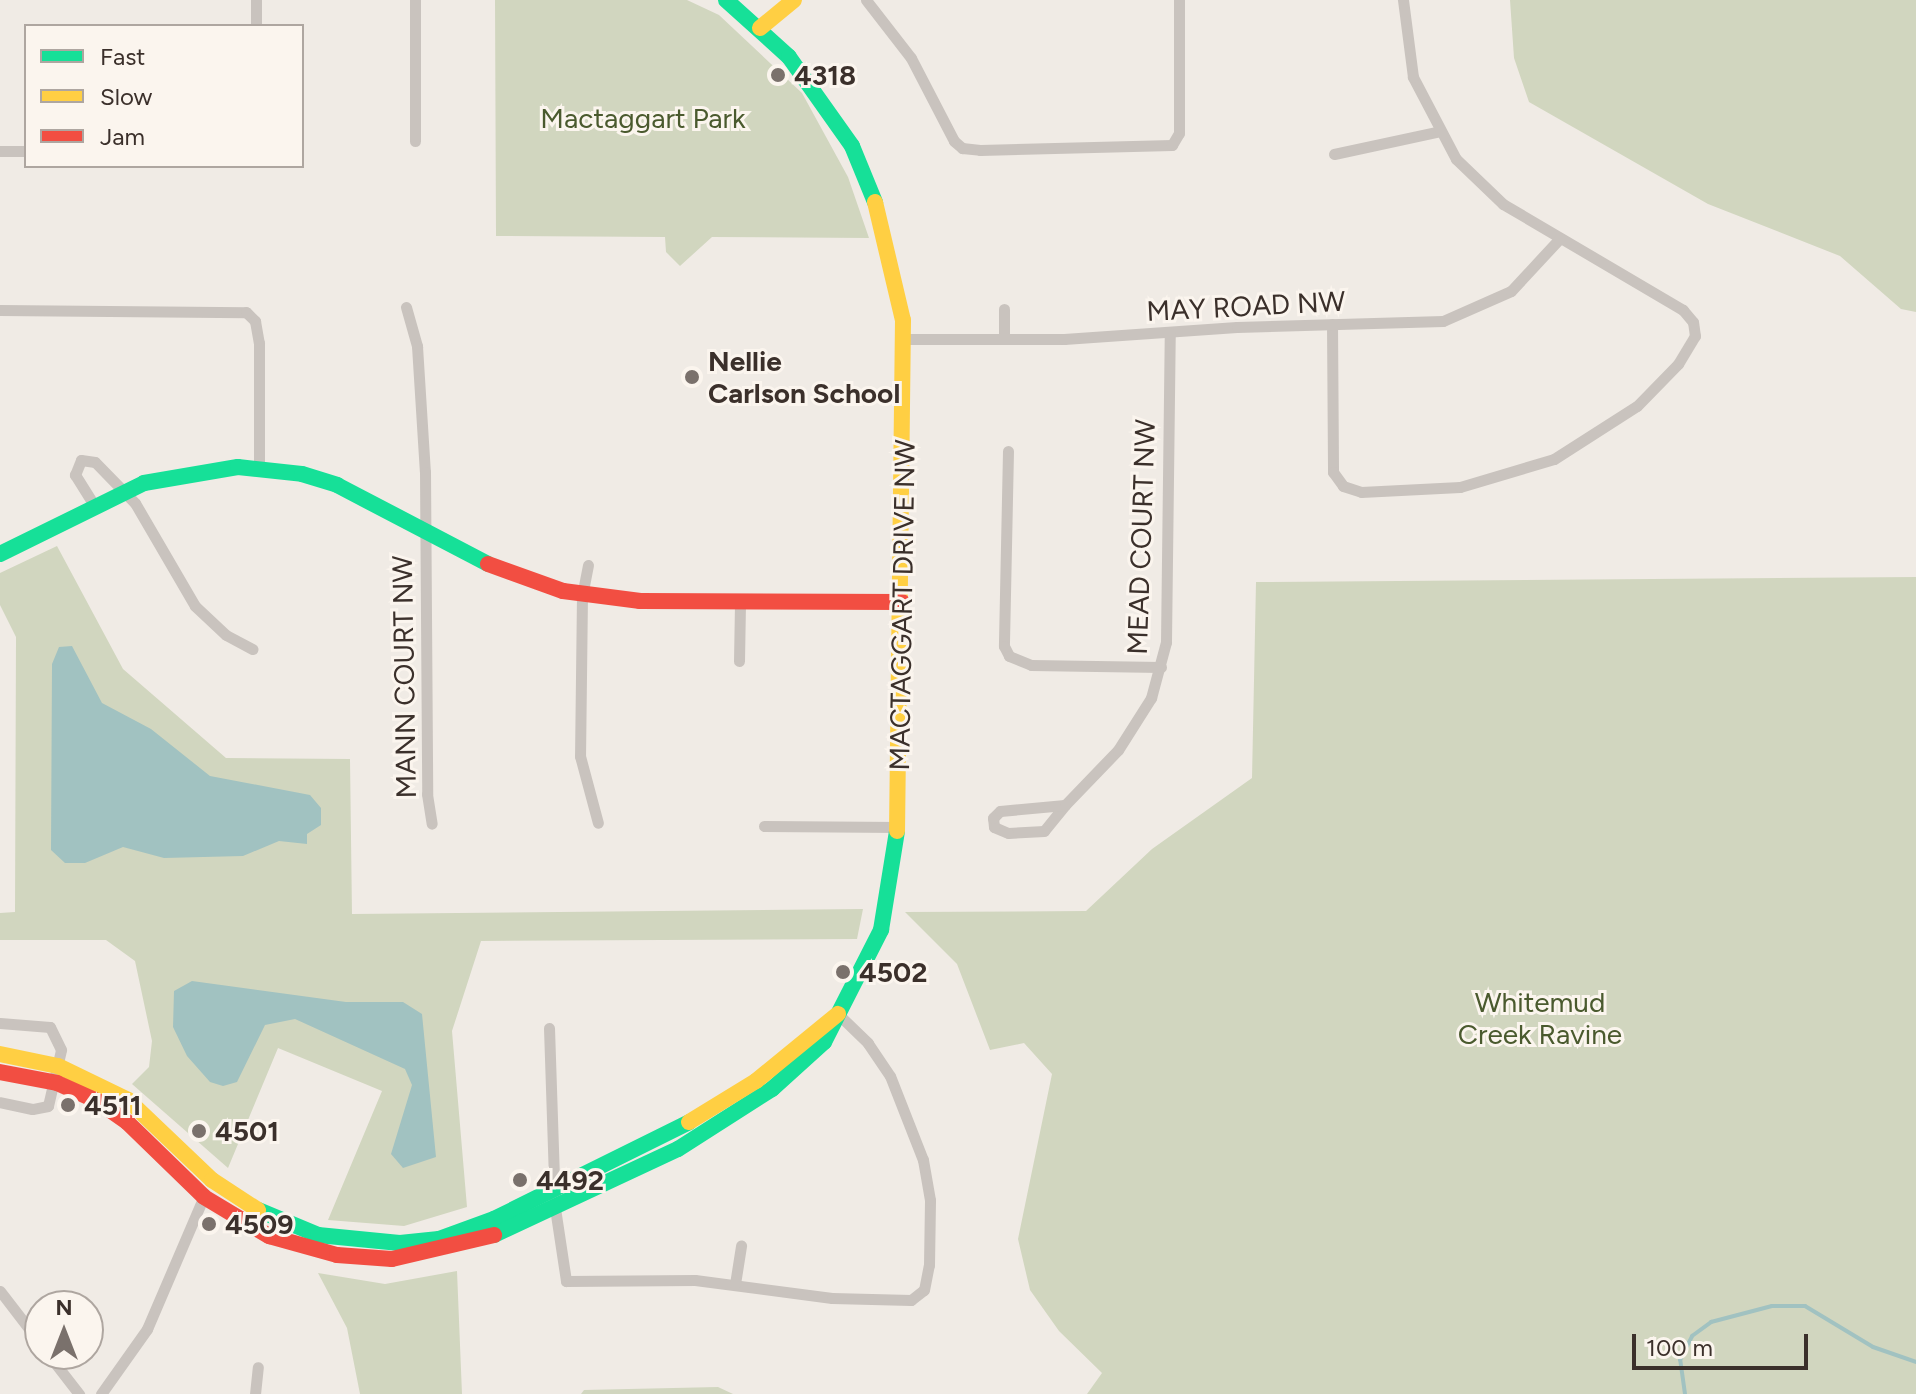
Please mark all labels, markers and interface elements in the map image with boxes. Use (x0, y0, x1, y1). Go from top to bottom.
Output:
legend (24, 24, 304, 168)
text: Fast (100, 42, 145, 71)
place label: 4318 (794, 58, 856, 92)
marker: 4318 (769, 66, 787, 84)
text: Slow (100, 82, 152, 111)
park label: Mactaggart Park (540, 101, 746, 135)
text: Jam (100, 122, 145, 151)
street label: MAY ROAD NW (1146, 284, 1346, 328)
place label: Nellie Carlson School (708, 344, 900, 410)
marker: Nellie Carlson School (683, 368, 701, 386)
street label: MEAD COURT NW (1120, 419, 1162, 655)
street label: MACTAGGART DRIVE NW (882, 439, 922, 771)
street label: MANN COURT NW (385, 555, 423, 799)
place label: 4502 (859, 955, 927, 989)
marker: 4502 (834, 963, 852, 981)
park label: Whitemud Creek Ravine (1458, 985, 1622, 1051)
place label: 4511 (84, 1088, 142, 1122)
marker: 4511 (59, 1096, 77, 1114)
place label: 4501 (215, 1114, 279, 1148)
marker: 4501 (190, 1122, 208, 1140)
place label: 4492 (536, 1163, 604, 1197)
marker: 4492 (511, 1171, 529, 1189)
place label: 4509 (225, 1207, 293, 1241)
marker: 4509 (200, 1215, 218, 1233)
north arrow (24, 1290, 104, 1370)
text: N (55, 1294, 73, 1321)
scale bar (1636, 1318, 1812, 1368)
text: 100 m (1646, 1333, 1713, 1362)

